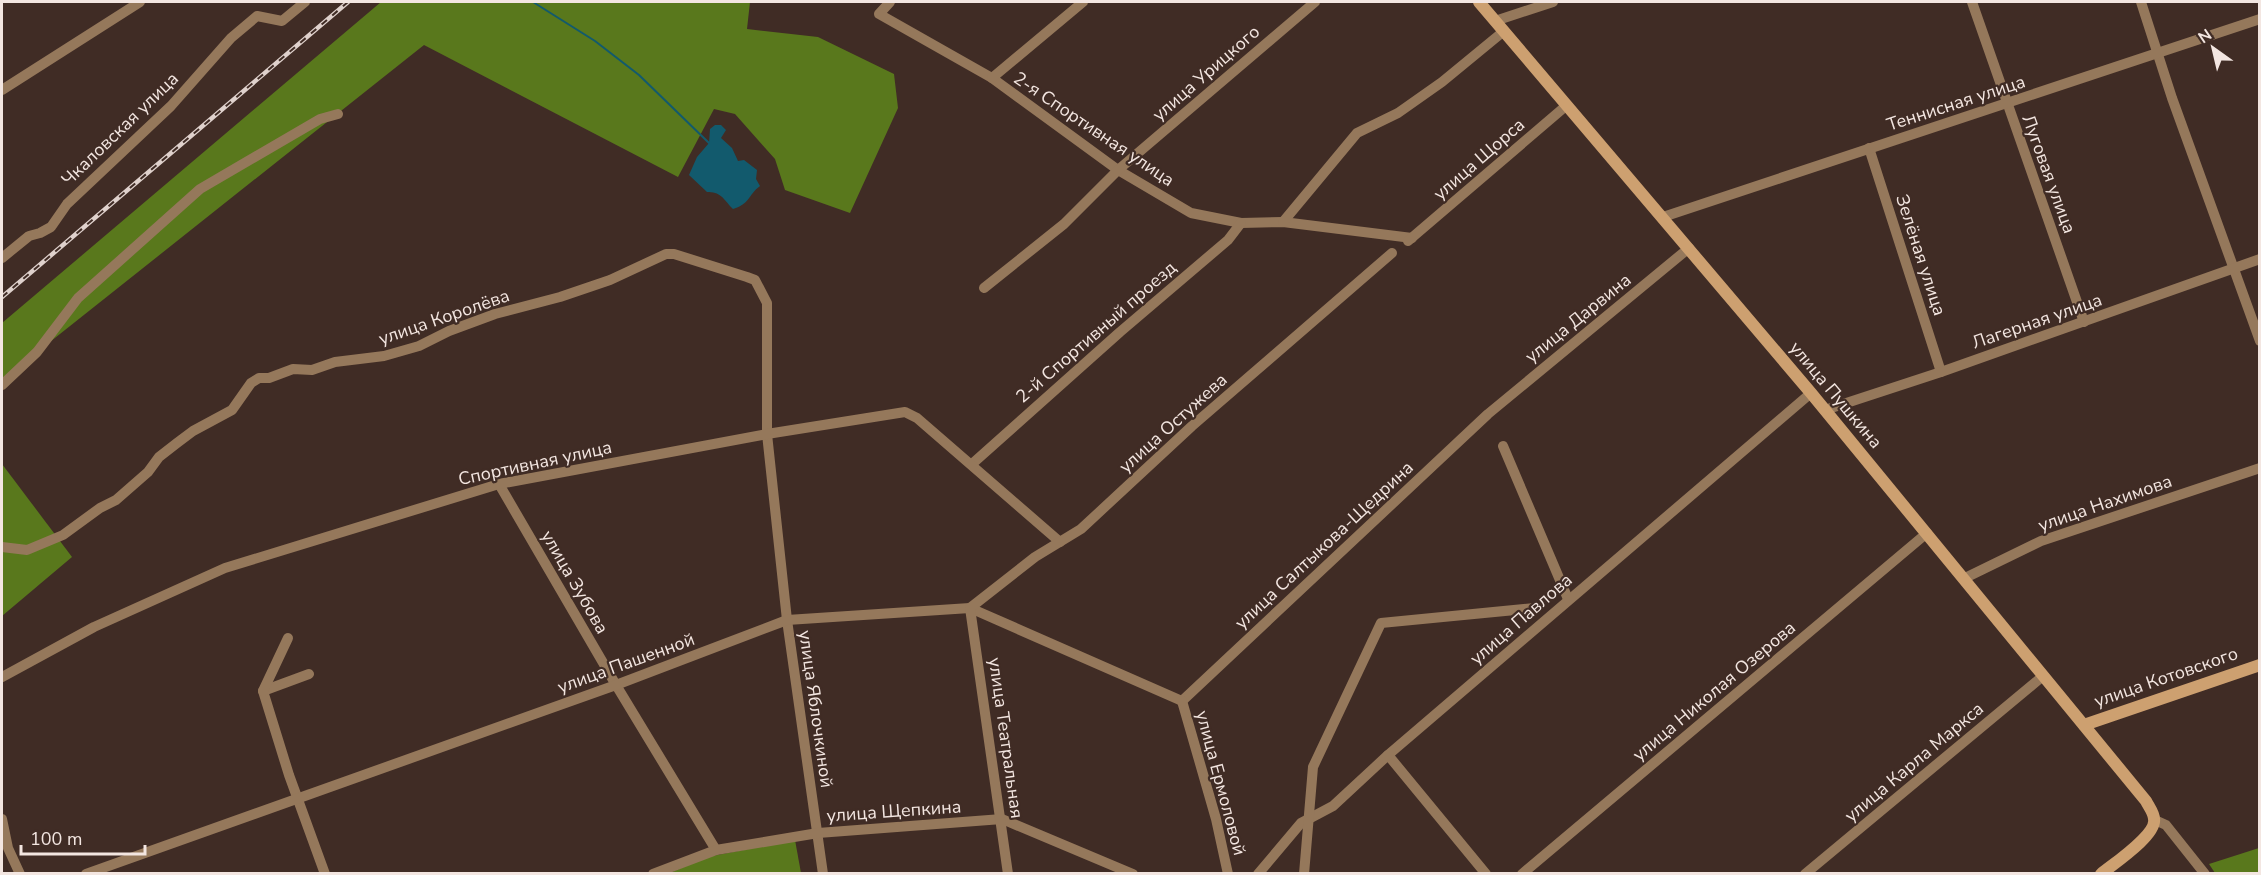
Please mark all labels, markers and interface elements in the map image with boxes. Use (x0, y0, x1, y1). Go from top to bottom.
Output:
north arrow (2183, 18, 2243, 78)
street label: улица Урицкого (1147, 20, 1265, 126)
text: N (2194, 24, 2216, 49)
street label: 2-я Спортивная улица (1009, 66, 1179, 192)
street label: Чкаловская улица (56, 67, 184, 191)
street label: Теннисная улица (1884, 69, 2028, 137)
street label: Луговая улица (2016, 111, 2082, 237)
street label: улица Щорса (1428, 113, 1530, 205)
street label: Зелёная улица (1890, 191, 1952, 319)
street label: 2-й Спортивный проезд (1011, 255, 1182, 408)
street label: улица Дарвина (1520, 268, 1636, 368)
street label: улица Королёва (375, 283, 513, 351)
street label: Лагерная улица (1969, 287, 2105, 355)
street label: улица Пушкина (1784, 337, 1888, 453)
street label: улица Остужева (1114, 368, 1232, 478)
street label: Спортивная улица (456, 435, 614, 491)
street label: улица Салтыкова-Щедрина (1229, 456, 1419, 634)
street label: улица Нахимова (2035, 469, 2175, 537)
street label: улица Зубова (536, 526, 614, 638)
street label: улица Павлова (1465, 568, 1577, 670)
street label: улица Николая Озерова (1627, 616, 1801, 766)
street label: улица Пашенной (554, 627, 698, 699)
street label: улица Яблочкиной (793, 629, 839, 789)
street label: улица Котовского (2091, 641, 2241, 713)
street label: улица Театральная (983, 656, 1029, 820)
street label: улица Карла Маркса (1839, 697, 1989, 827)
street label: улица Ермоловой (1190, 708, 1252, 858)
street label: улица Щепкина (826, 794, 962, 828)
scale bar (21, 818, 146, 856)
text: 100 m (30, 827, 82, 851)

